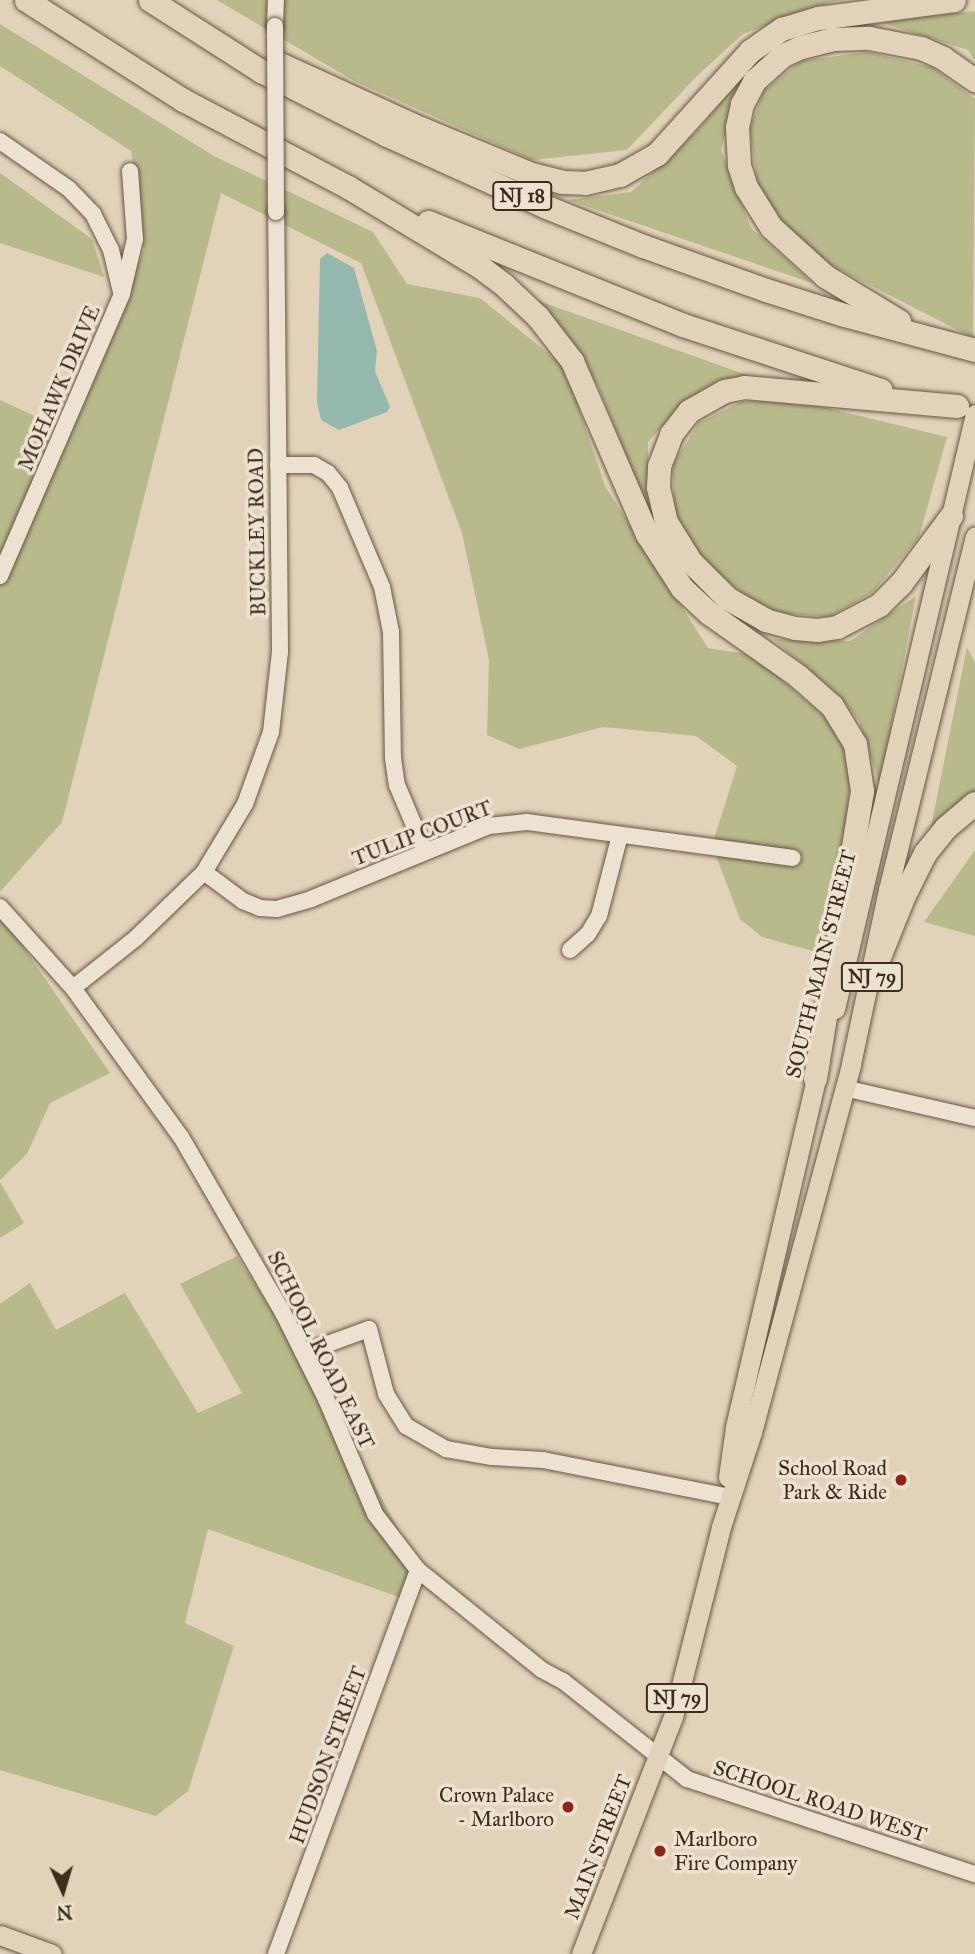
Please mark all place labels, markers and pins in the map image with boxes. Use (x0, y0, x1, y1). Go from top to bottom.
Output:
place label: School Road Park & Ride (778, 1455, 887, 1505)
marker: School Road Park & Ride (893, 1472, 909, 1488)
place label: Crown Palace - Marlboro (439, 1782, 554, 1832)
marker: Crown Palace - Marlboro (560, 1799, 576, 1815)
place label: Marlboro Fire Company (674, 1826, 797, 1876)
marker: Marlboro Fire Company (652, 1843, 668, 1859)

